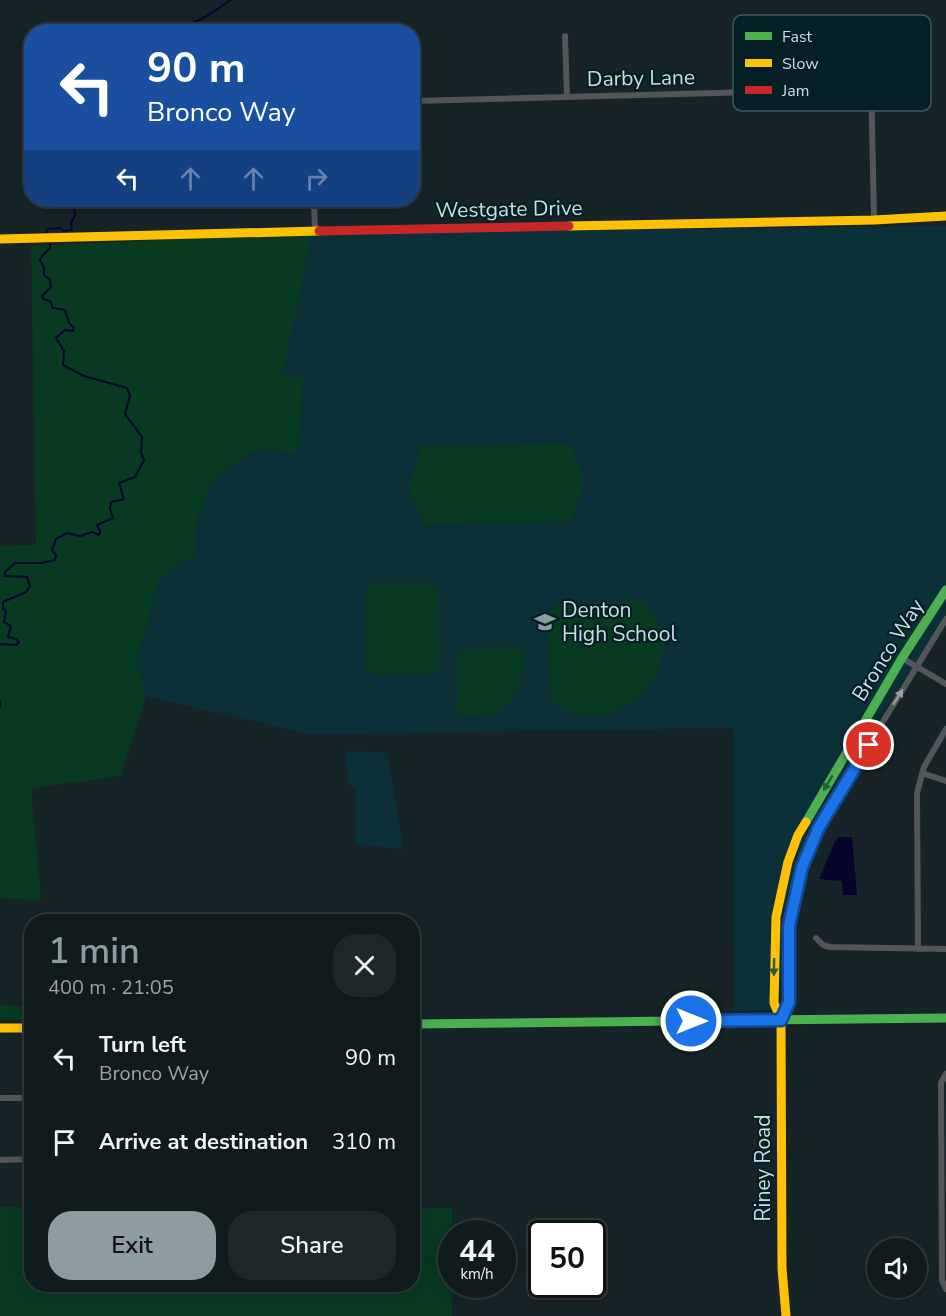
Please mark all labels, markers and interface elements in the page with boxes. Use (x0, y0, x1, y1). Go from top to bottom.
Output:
legend (733, 15, 931, 111)
text: Fast (782, 26, 813, 48)
text: 90 m (147, 40, 246, 97)
icon: left (48, 48, 126, 126)
text: Slow (782, 53, 819, 75)
street label: Darby Lane (587, 63, 695, 93)
text: Jam (781, 80, 809, 102)
text: Bronco Way (147, 94, 296, 131)
icon: left (111, 162, 144, 195)
icon: ahead (174, 162, 207, 195)
icon: ahead (237, 162, 270, 195)
icon: right (300, 162, 333, 195)
street label: Westgate Drive (435, 194, 583, 224)
street label: Bronco Way (846, 593, 931, 706)
place label: Denton High School (562, 596, 677, 648)
school or university icon: Denton High School (533, 610, 557, 634)
one-way arrow (893, 689, 904, 705)
pin (843, 719, 894, 770)
icon: arrive (852, 728, 885, 761)
one-way arrow (823, 775, 834, 791)
text: 1 min (48, 927, 140, 976)
button: close (333, 934, 396, 997)
one-way arrow (769, 957, 779, 976)
text: 400 m · 21:05 (48, 974, 174, 1001)
position arrow (659, 989, 723, 1053)
text: Turn left (99, 1030, 186, 1060)
icon: left (48, 1042, 81, 1075)
text: 90 m (345, 1043, 396, 1073)
text: Bronco Way (99, 1060, 209, 1087)
street label: Riney Road (749, 1115, 777, 1221)
icon: arrive (48, 1126, 81, 1159)
text: Arrive at destination (99, 1127, 308, 1157)
text: 310 m (332, 1127, 396, 1157)
button: Exit (48, 1211, 216, 1280)
button: Share (228, 1211, 396, 1280)
speed limit sign: 50 (528, 1220, 606, 1298)
text: 44 (459, 1231, 495, 1272)
map controls (867, 1238, 927, 1298)
button: sound (867, 1238, 927, 1298)
text: km/h (460, 1264, 494, 1284)

